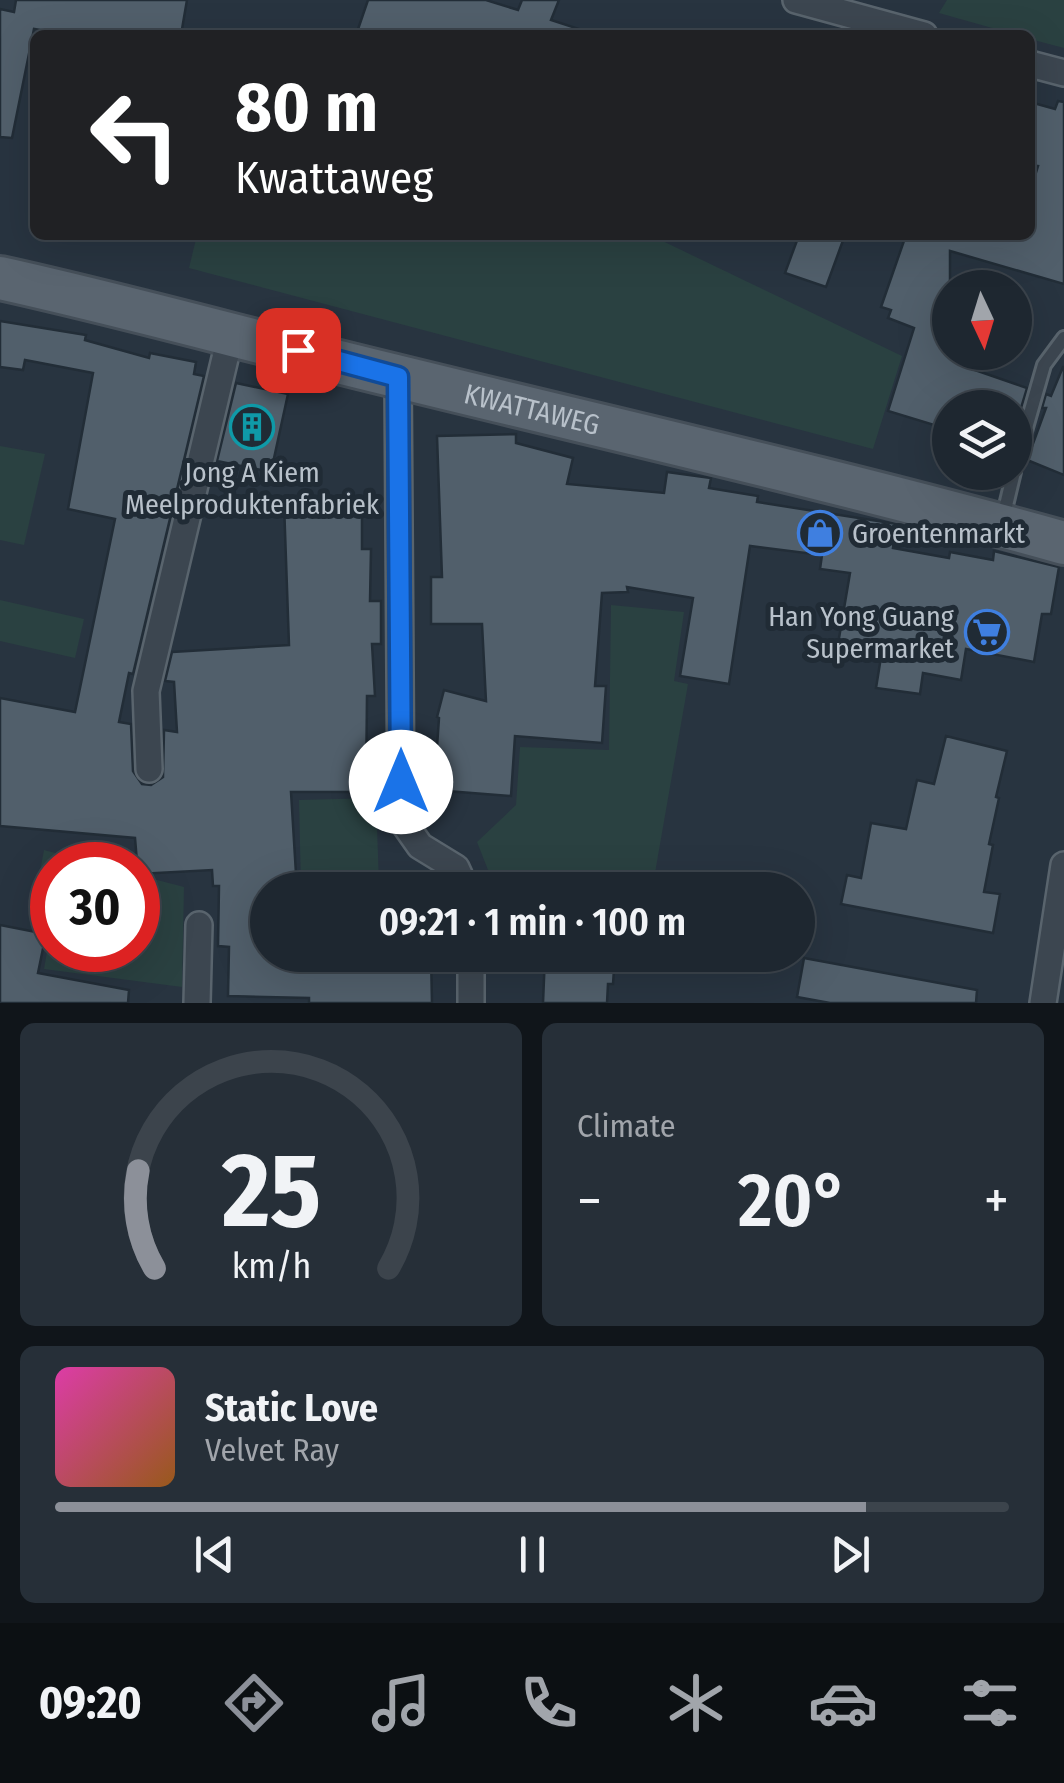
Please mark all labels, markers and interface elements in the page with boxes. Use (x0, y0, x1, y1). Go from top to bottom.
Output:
text: 80 m (235, 66, 378, 150)
icon: left (70, 70, 200, 200)
text: Kwattaweg (235, 151, 433, 205)
north arrow (932, 270, 1032, 370)
map controls (932, 270, 1032, 490)
pin (256, 308, 341, 393)
icon: arrive (271, 323, 326, 378)
street label: KWATTAWEG (461, 377, 603, 442)
button: layers (932, 390, 1032, 490)
building icon: Jong A Kiem Meelproduktenfabriek (229, 404, 275, 450)
place label: Jong A Kiem Meelproduktenfabriek (125, 456, 380, 521)
shop icon: Groentenmarkt (797, 510, 843, 556)
place label: Groentenmarkt (852, 517, 1026, 550)
place label: Han Yong Guang Supermarket (768, 600, 955, 665)
supermarket icon: Han Yong Guang Supermarket (964, 609, 1010, 655)
position arrow (349, 730, 453, 834)
speed limit sign: 30 (30, 842, 160, 972)
text: 09:21 · 1 min · 100 m (379, 899, 686, 945)
text: Climate (577, 1107, 676, 1145)
text: 25 (220, 1129, 321, 1254)
text: 20° (738, 1156, 848, 1246)
text: − (577, 1168, 602, 1234)
text: + (984, 1168, 1009, 1234)
text: km/h (231, 1245, 311, 1287)
text: Static Love (205, 1385, 378, 1431)
text: Velvet Ray (205, 1431, 339, 1469)
icon: previous (187, 1527, 242, 1582)
icon: pause (505, 1527, 560, 1582)
icon: next (823, 1527, 878, 1582)
icon: directions (219, 1668, 289, 1738)
icon: music (366, 1668, 436, 1738)
icon: phone (514, 1668, 584, 1738)
icon: climate (661, 1668, 731, 1738)
icon: car (808, 1668, 878, 1738)
icon: filters (955, 1668, 1025, 1738)
text: 09:20 (39, 1676, 142, 1730)

